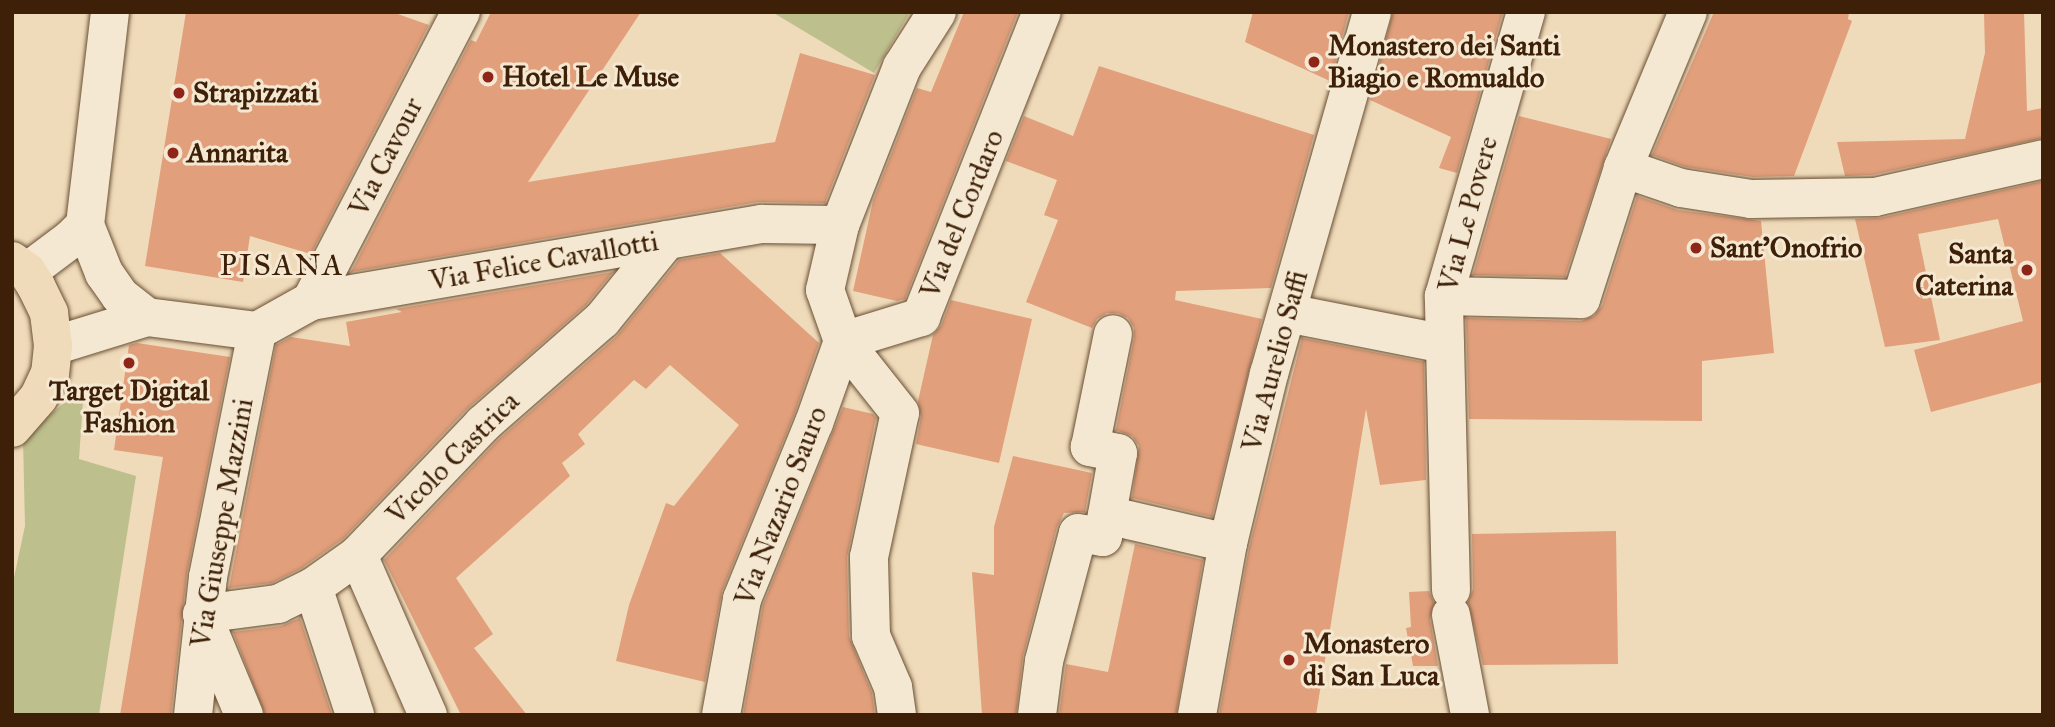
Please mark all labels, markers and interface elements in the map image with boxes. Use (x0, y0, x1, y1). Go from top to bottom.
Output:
place label: Monastero dei Santi Biagio e Romualdo (1328, 29, 1560, 95)
marker: Monastero dei Santi Biagio e Romualdo (1306, 54, 1322, 70)
place label: Hotel Le Muse (502, 60, 679, 94)
marker: Hotel Le Muse (480, 69, 496, 85)
place label: Strapizzati (193, 76, 318, 110)
marker: Strapizzati (171, 85, 187, 101)
street label: Via Cavour (342, 92, 430, 222)
street label: Via del Cordaro (913, 125, 1011, 303)
street label: Via Le Povere (1431, 133, 1505, 295)
place label: Annarita (187, 136, 288, 170)
marker: Annarita (165, 145, 181, 161)
street label: Via Felice Cavallotti (427, 224, 661, 298)
place label: Sant'Onofrio (1710, 231, 1862, 265)
place label: Santa Caterina (1915, 237, 2013, 303)
marker: Sant'Onofrio (1688, 240, 1704, 256)
district label: PISANA (220, 247, 344, 283)
marker: Santa Caterina (2019, 262, 2035, 278)
street label: Via Aurelio Saffi (1235, 267, 1315, 455)
marker: Target Digital Fashion (121, 355, 137, 371)
place label: Target Digital Fashion (49, 374, 209, 440)
street label: Vicolo Castrica (380, 385, 526, 531)
street label: Via Giuseppe Mazzini (184, 396, 260, 650)
street label: Via Nazario Sauro (728, 402, 834, 610)
place label: Monastero di San Luca (1303, 627, 1439, 693)
marker: Monastero di San Luca (1281, 652, 1297, 668)

